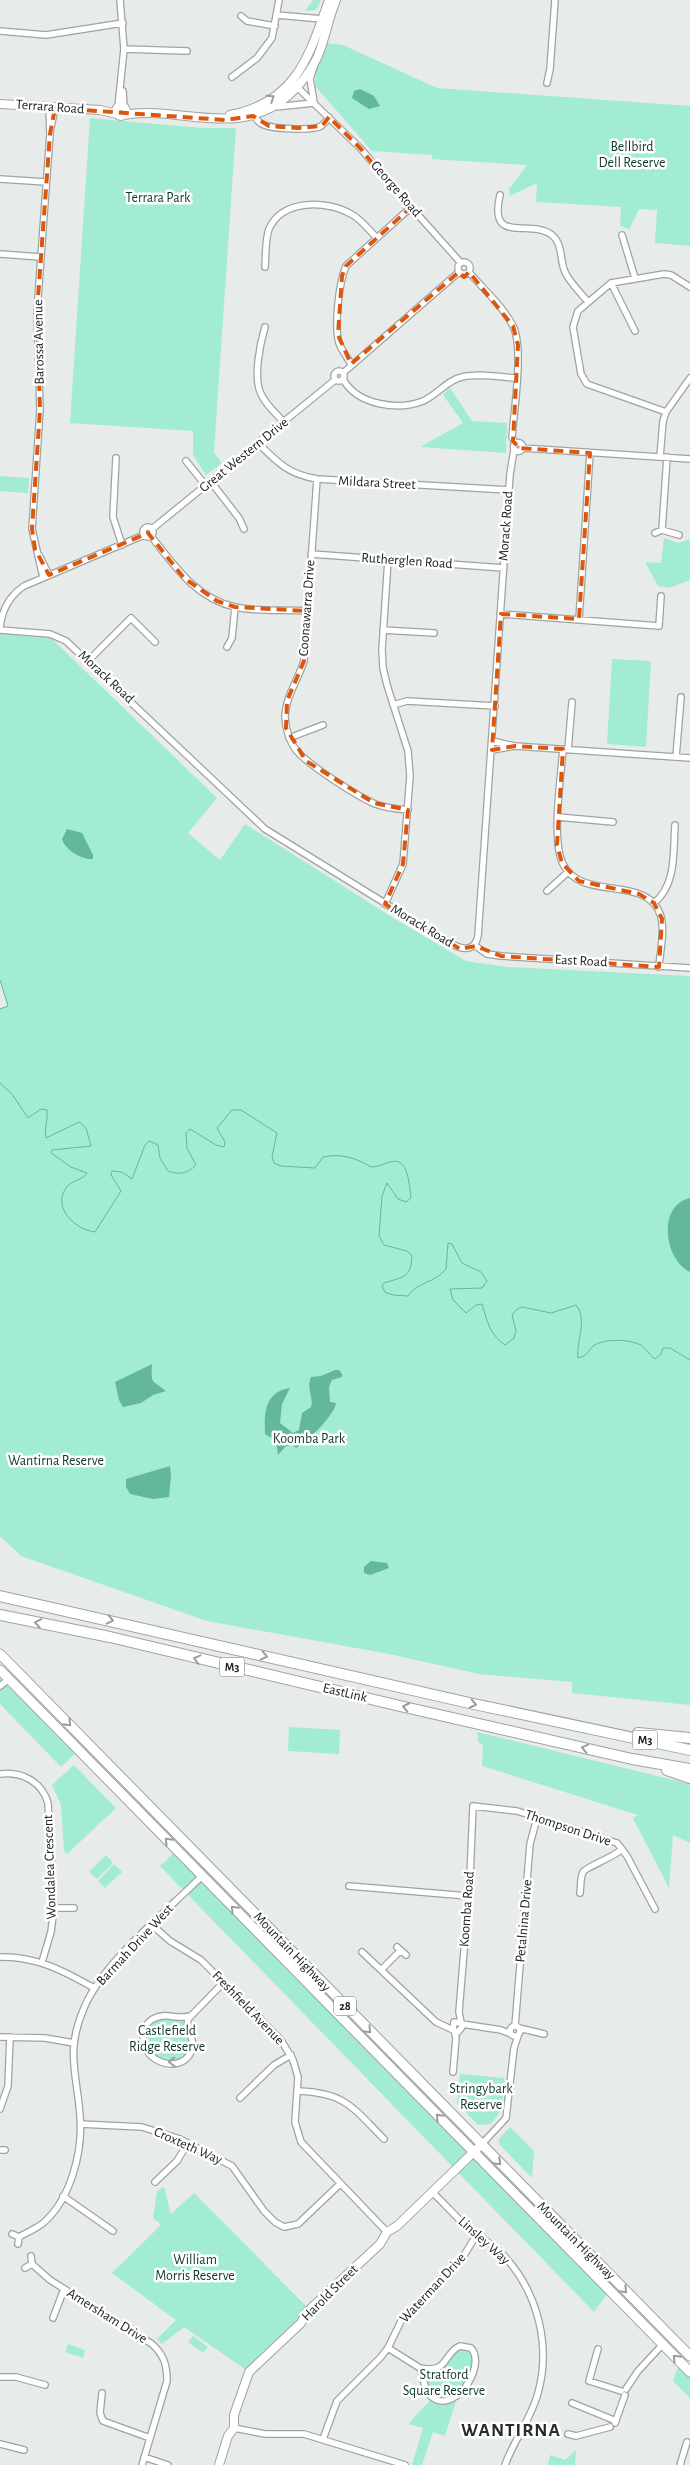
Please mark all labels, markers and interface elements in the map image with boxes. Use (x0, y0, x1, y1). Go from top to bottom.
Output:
one-way arrow (266, 95, 275, 104)
street label: Terrara Road (15, 98, 85, 116)
park label: Bellbird Dell Reserve (599, 140, 665, 170)
street label: George Road (368, 158, 424, 220)
park label: Terrara Park (126, 191, 191, 205)
street label: Barossa Avenue (31, 299, 47, 385)
street label: Great Western Drive (197, 415, 291, 495)
street label: Mildara Street (338, 474, 417, 492)
street label: Morack Road (497, 490, 515, 562)
street label: Rutherglen Road (361, 551, 453, 571)
street label: Coonawarra Drive (297, 559, 317, 657)
street label: Morack Road (76, 648, 136, 706)
street label: Morack Road (388, 902, 456, 950)
street label: East Road (554, 953, 608, 969)
park label: Koomba Park (273, 1432, 346, 1446)
park label: Wantirna Reserve (8, 1454, 104, 1468)
one-way arrow (105, 1614, 114, 1625)
one-way arrow (34, 1619, 43, 1629)
one-way arrow (259, 1650, 268, 1661)
one-way arrow (192, 1654, 201, 1665)
road number: M3 (220, 1658, 244, 1676)
street label: EastLink (321, 1681, 369, 1705)
one-way arrow (469, 1698, 478, 1708)
one-way arrow (402, 1703, 411, 1713)
one-way arrow (62, 1717, 71, 1726)
road number: M3 (632, 1730, 658, 1750)
one-way arrow (580, 1743, 589, 1754)
street label: Thompson Drive (523, 1807, 613, 1849)
street label: Wondalea Crescent (41, 1814, 59, 1920)
one-way arrow (164, 1838, 173, 1847)
street label: Koomba Road (457, 1871, 477, 1947)
street label: Petalnina Drive (513, 1879, 535, 1963)
street label: Barmah Drive West (94, 1901, 176, 1988)
one-way arrow (231, 1905, 240, 1914)
street label: Mountain Highway (251, 1910, 333, 1994)
street label: Freshfield Avenue (209, 1968, 287, 2048)
road number: 28 (334, 1996, 356, 2015)
park label: Castlefield Ridge Reserve (129, 2024, 205, 2054)
one-way arrow (363, 2024, 372, 2033)
one-way arrow (168, 2057, 176, 2067)
park label: Stringybark Reserve (449, 2082, 513, 2112)
one-way arrow (436, 2114, 445, 2123)
street label: Croxteth Way (152, 2125, 224, 2167)
one-way arrow (493, 2156, 502, 2165)
street label: Mountain Highway (534, 2199, 618, 2283)
street label: Linsley Way (456, 2214, 512, 2268)
street label: Waterman Drive (397, 2250, 469, 2326)
park label: William Morris Reserve (155, 2253, 235, 2283)
street label: Harold Street (299, 2262, 361, 2324)
one-way arrow (618, 2284, 627, 2293)
street label: Amersham Drive (64, 2286, 150, 2346)
one-way arrow (673, 2355, 682, 2364)
park label: Stratford Square Reserve (403, 2368, 485, 2398)
district label: WANTIRNA (461, 2421, 561, 2440)

